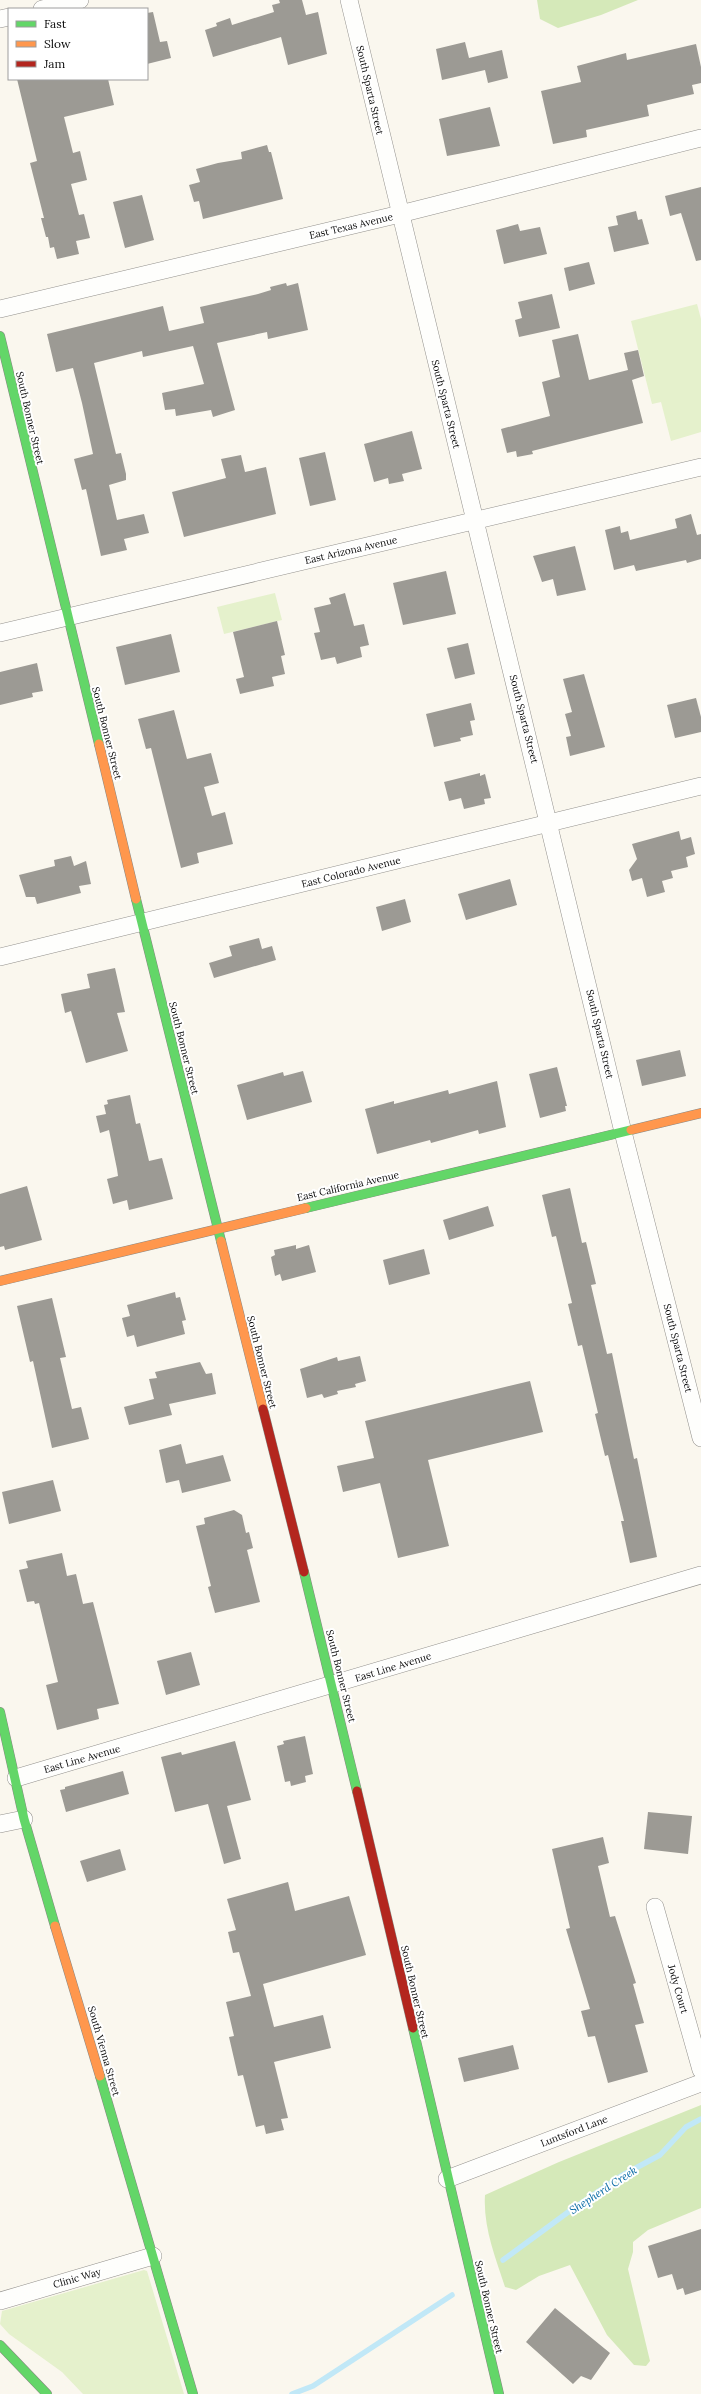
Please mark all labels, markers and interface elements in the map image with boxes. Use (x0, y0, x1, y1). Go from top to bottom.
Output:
legend (8, 8, 148, 80)
text: Fast (44, 16, 67, 31)
text: Slow (44, 36, 71, 51)
street label: South Sparta Street (353, 44, 387, 136)
text: Jam (43, 56, 65, 71)
street label: East Texas Avenue (308, 210, 395, 242)
street label: South Sparta Street (429, 358, 463, 450)
street label: South Bonner Street (13, 370, 47, 466)
street label: East Arizona Avenue (303, 533, 399, 567)
street label: South Sparta Street (507, 673, 541, 765)
street label: South Bonner Street (89, 685, 125, 781)
street label: East Colorado Avenue (300, 853, 402, 891)
street label: South Sparta Street (583, 988, 617, 1080)
street label: South Bonner Street (166, 1000, 202, 1096)
street label: East California Avenue (296, 1168, 401, 1204)
street label: South Sparta Street (661, 1302, 695, 1394)
street label: South Bonner Street (244, 1314, 280, 1410)
street label: South Bonner Street (323, 1628, 359, 1724)
street label: East Line Avenue (353, 1649, 433, 1685)
street label: East Line Avenue (42, 1742, 122, 1776)
street label: South Bonner Street (398, 1944, 432, 2040)
street label: Jody Court (665, 1962, 691, 2015)
street label: South Vienna Street (85, 2005, 123, 2098)
street label: Luntsford Lane (539, 2112, 610, 2150)
water label: Shepherd Creek (566, 2163, 640, 2217)
street label: South Bonner Street (472, 2259, 506, 2355)
street label: Clinic Way (52, 2265, 103, 2291)

